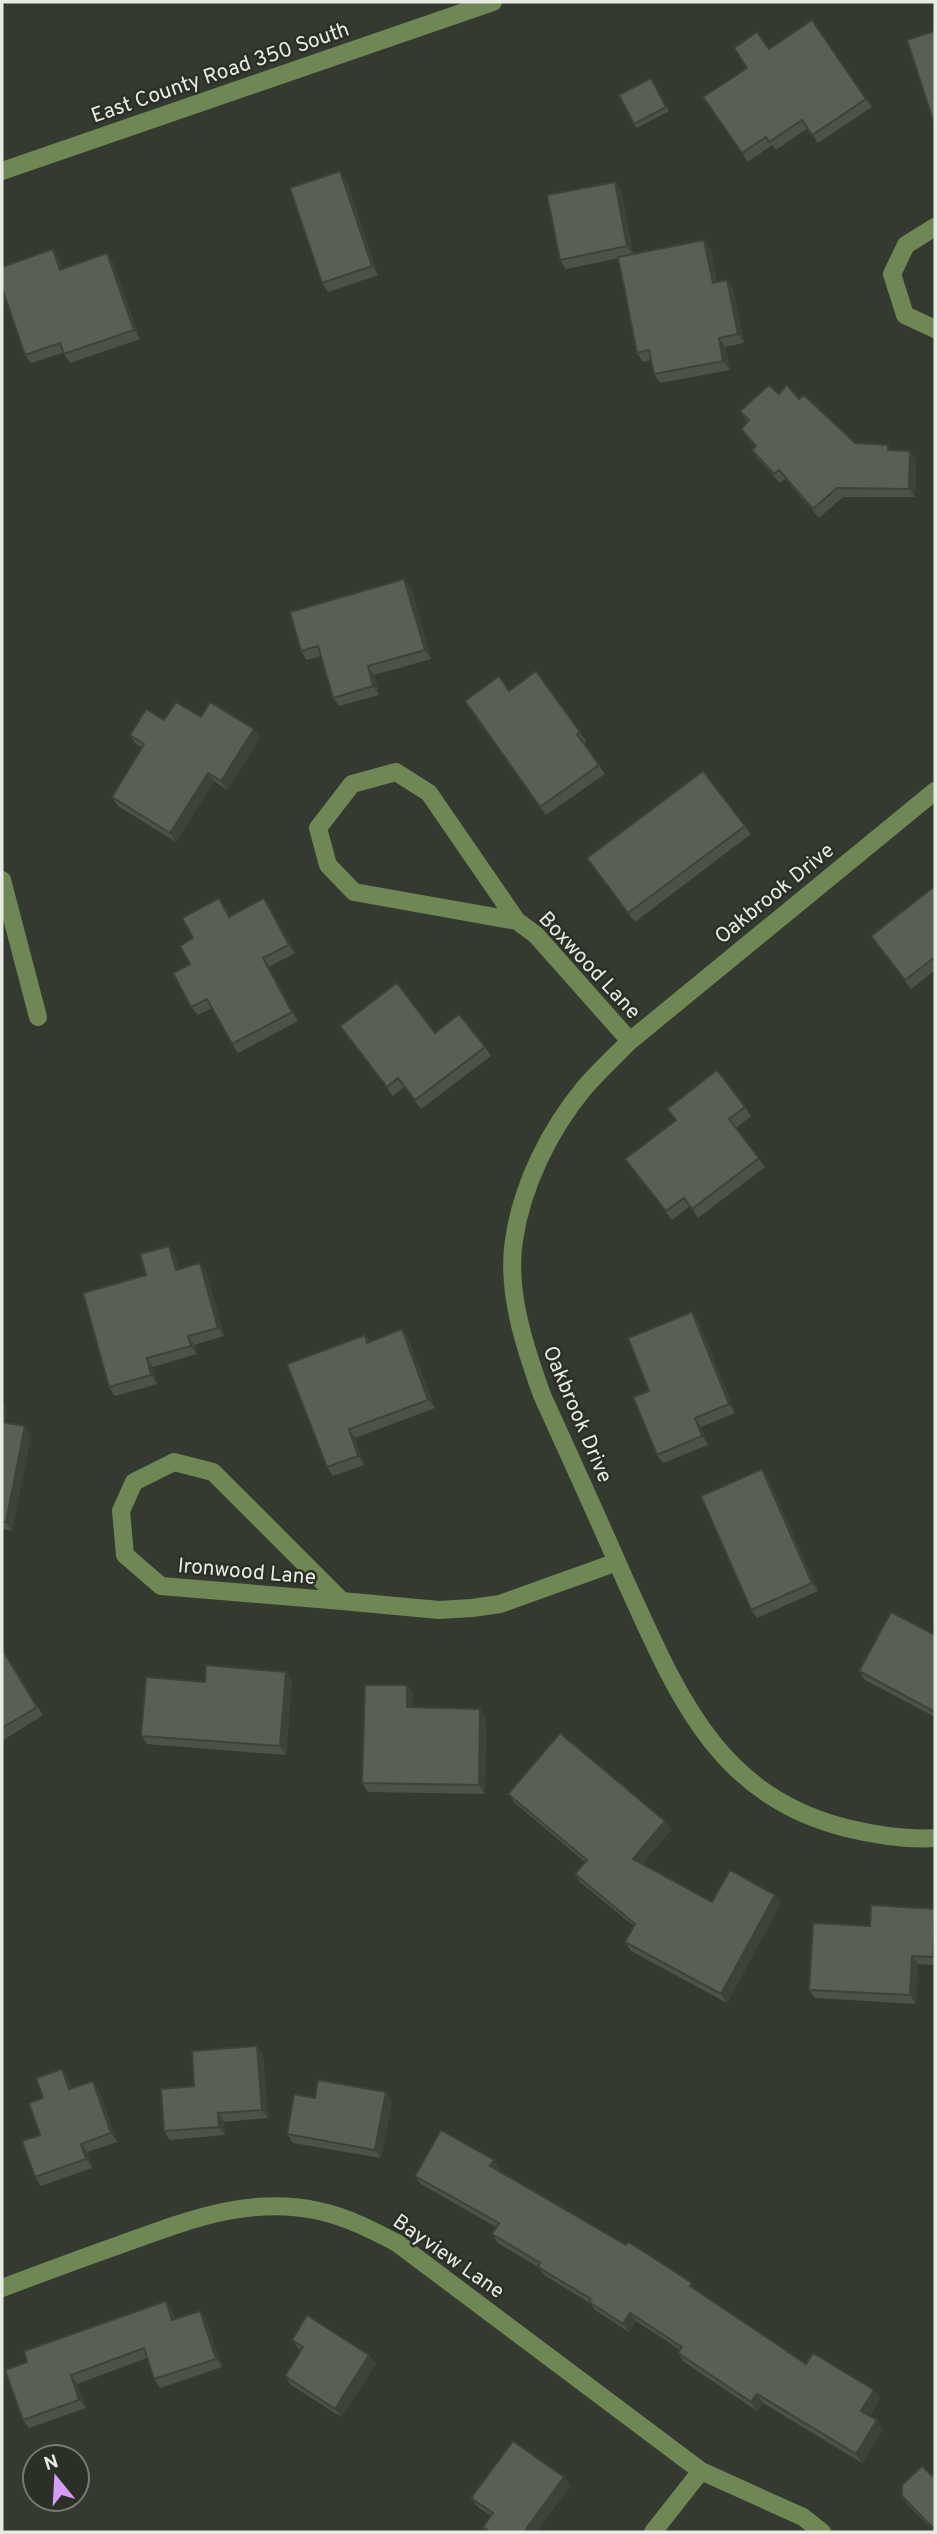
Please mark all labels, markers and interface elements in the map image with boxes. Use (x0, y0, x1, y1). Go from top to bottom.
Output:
street label: East County Road 350 South (88, 17, 353, 130)
street label: Oakbrook Drive (710, 838, 840, 951)
street label: Boxwood Lane (532, 906, 646, 1026)
street label: Oakbrook Drive (536, 1342, 618, 1487)
street label: Ironwood Lane (176, 1553, 317, 1592)
street label: Bayview Lane (387, 2209, 509, 2306)
north arrow (21, 2443, 91, 2513)
text: N (41, 2450, 62, 2477)

